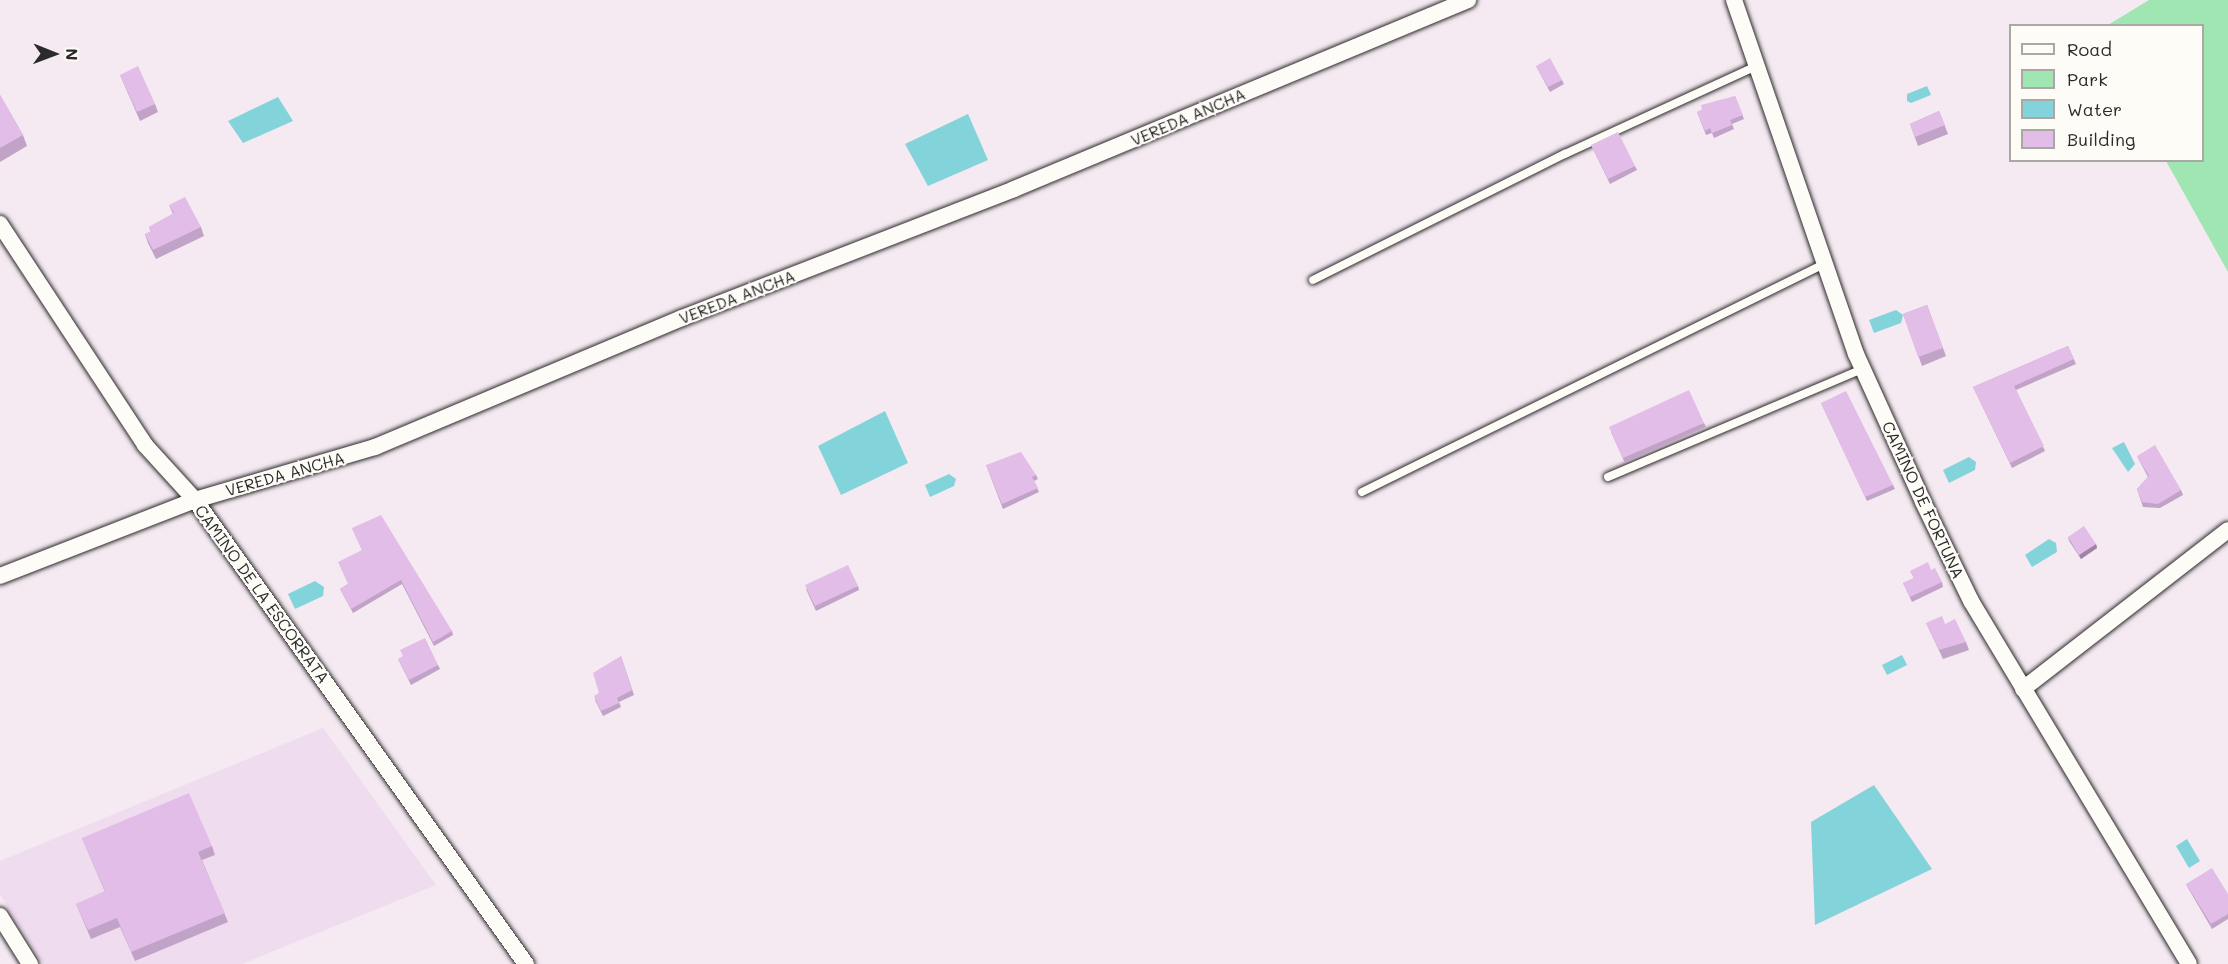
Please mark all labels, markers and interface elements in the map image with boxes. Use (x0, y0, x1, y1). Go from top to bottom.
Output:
north arrow (24, 24, 84, 84)
legend (2009, 24, 2204, 162)
text: Road (2067, 37, 2112, 61)
text: N (62, 48, 83, 61)
text: Park (2067, 67, 2108, 91)
street label: VEREDA ANCHA (1128, 84, 1248, 150)
text: Water (2067, 97, 2122, 121)
text: Building (2067, 127, 2135, 151)
street label: VEREDA ANCHA (676, 266, 798, 328)
street label: CAMINO DE FORTUNA (1878, 418, 1968, 582)
street label: VEREDA ANCHA (223, 448, 347, 500)
street label: CAMINO DE LA ESCORRATA (191, 501, 333, 687)

